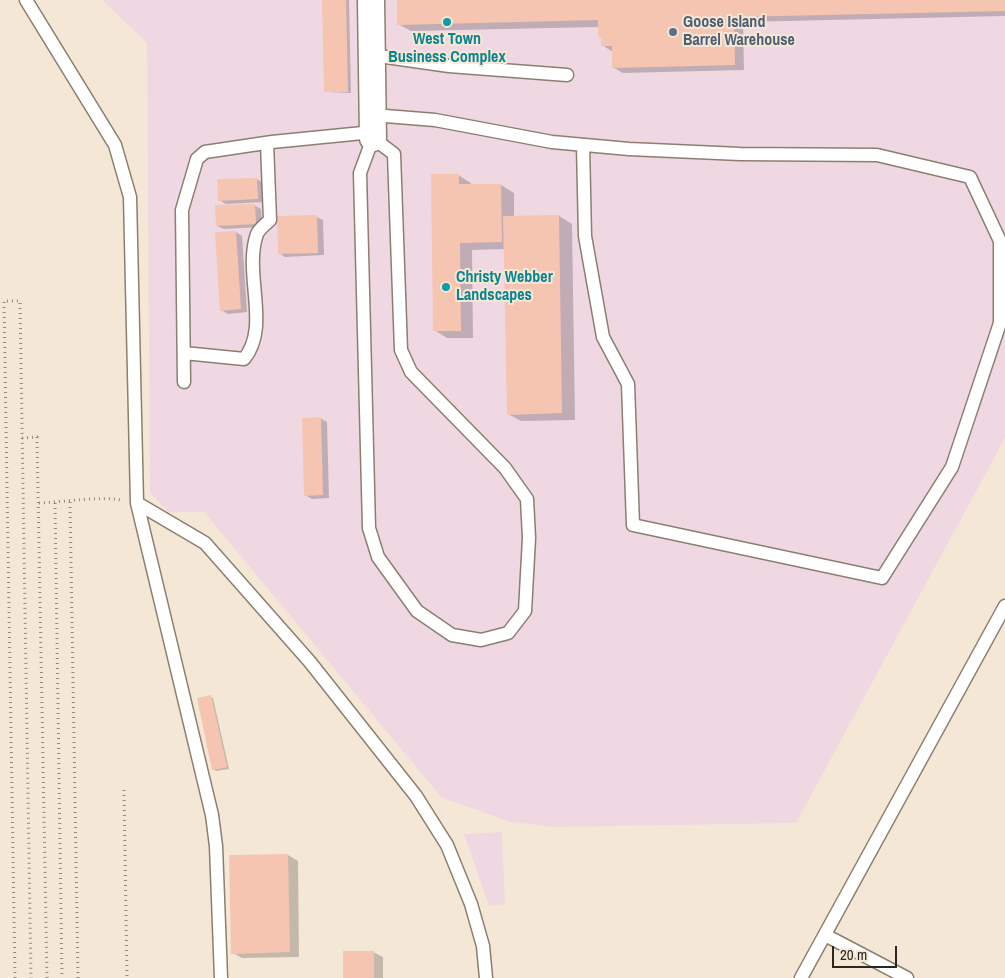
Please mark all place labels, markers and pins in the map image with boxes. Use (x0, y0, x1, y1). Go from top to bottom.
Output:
place label: Goose Island Barrel Warehouse (683, 13, 795, 51)
marker: West Town Business Complex (441, 16, 453, 28)
marker: Goose Island Barrel Warehouse (667, 26, 679, 38)
place label: West Town Business Complex (388, 30, 506, 68)
place label: Christy Webber Landscapes (456, 268, 553, 306)
marker: Christy Webber Landscapes (440, 281, 452, 293)

